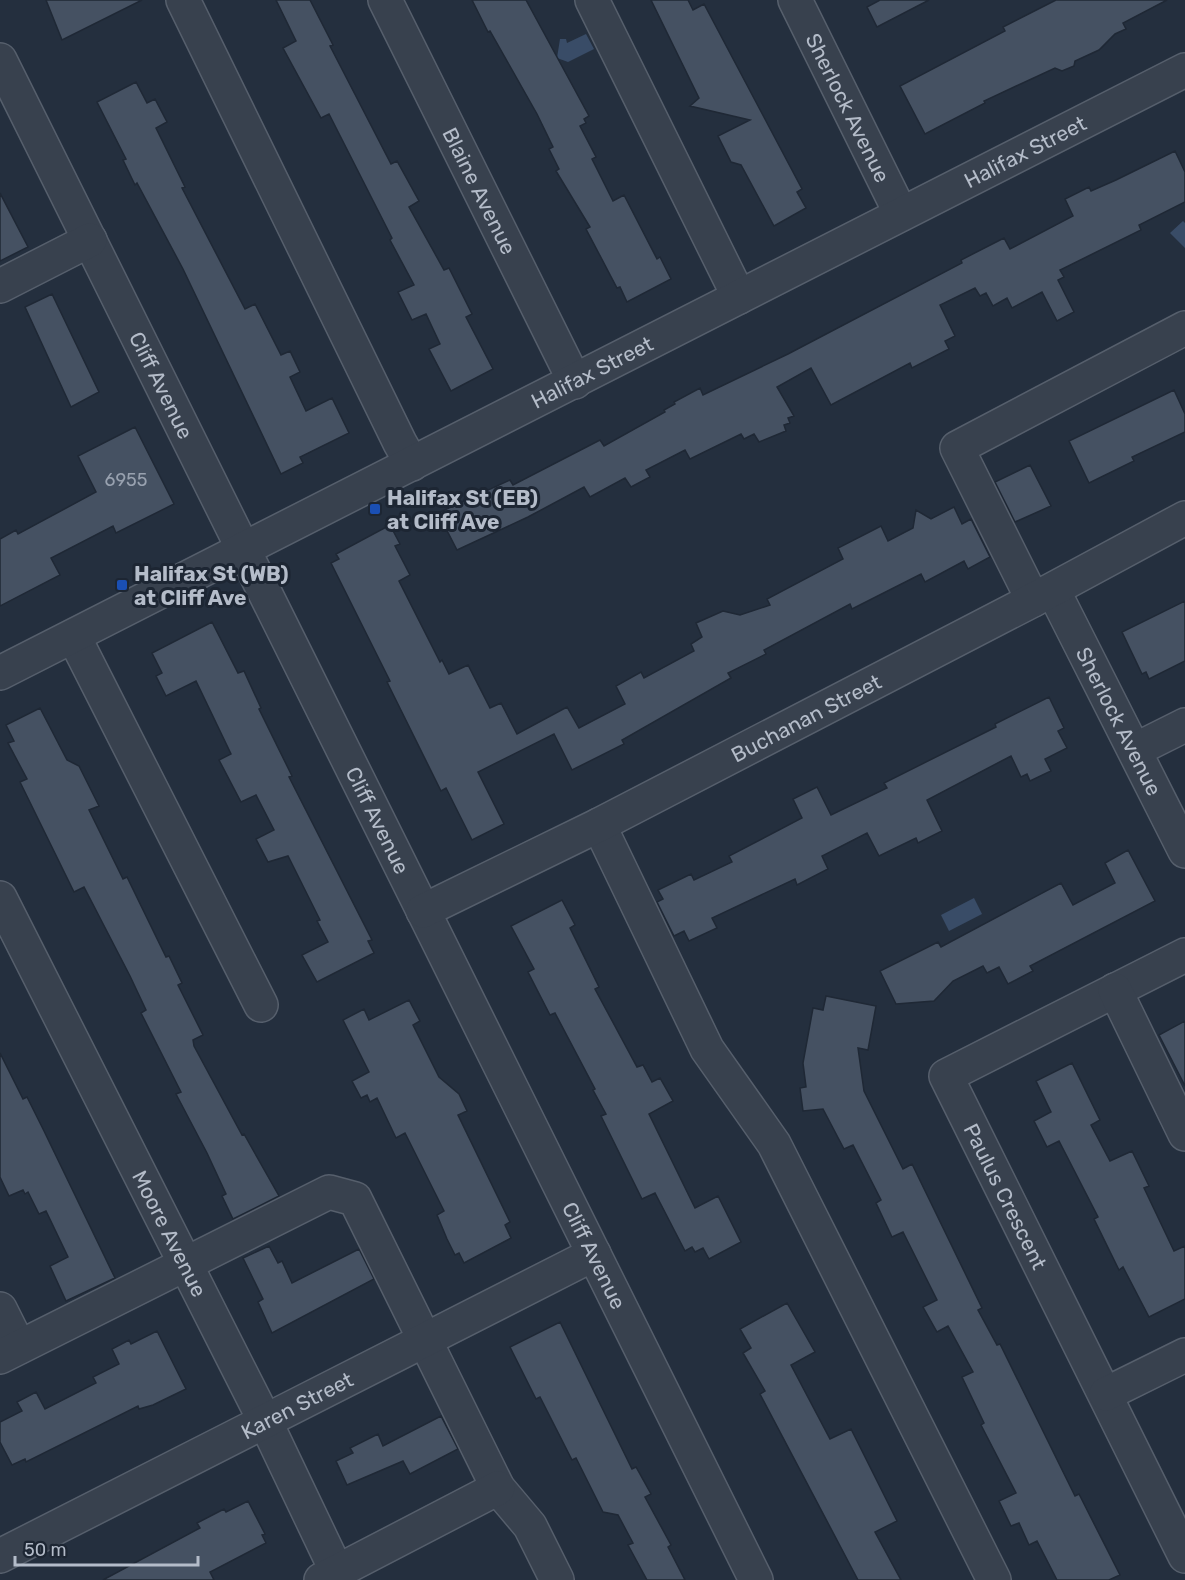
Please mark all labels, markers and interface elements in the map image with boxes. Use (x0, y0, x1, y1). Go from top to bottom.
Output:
street label: Sherlock Avenue (801, 29, 896, 186)
street label: Halifax Street (960, 110, 1090, 193)
street label: Blaine Avenue (438, 123, 522, 258)
street label: Cliff Avenue (125, 327, 199, 443)
street label: Halifax Street (527, 330, 657, 413)
house number: 6955 (105, 469, 147, 491)
place label: Halifax St (EB) at Cliff Ave (387, 485, 538, 534)
marker: Halifax St (EB) at Cliff Ave (368, 502, 382, 516)
place label: Halifax St (WB) at Cliff Ave (134, 561, 289, 610)
marker: Halifax St (WB) at Cliff Ave (115, 578, 129, 592)
street label: Sherlock Avenue (1071, 643, 1167, 800)
street label: Buchanan Street (727, 668, 885, 767)
street label: Cliff Avenue (341, 762, 415, 878)
street label: Paulus Crescent (959, 1119, 1053, 1273)
street label: Moore Avenue (127, 1166, 212, 1301)
street label: Cliff Avenue (557, 1198, 632, 1313)
street label: Karen Street (237, 1366, 357, 1444)
scale bar (15, 1529, 198, 1567)
text: 50 m (24, 1539, 67, 1561)

